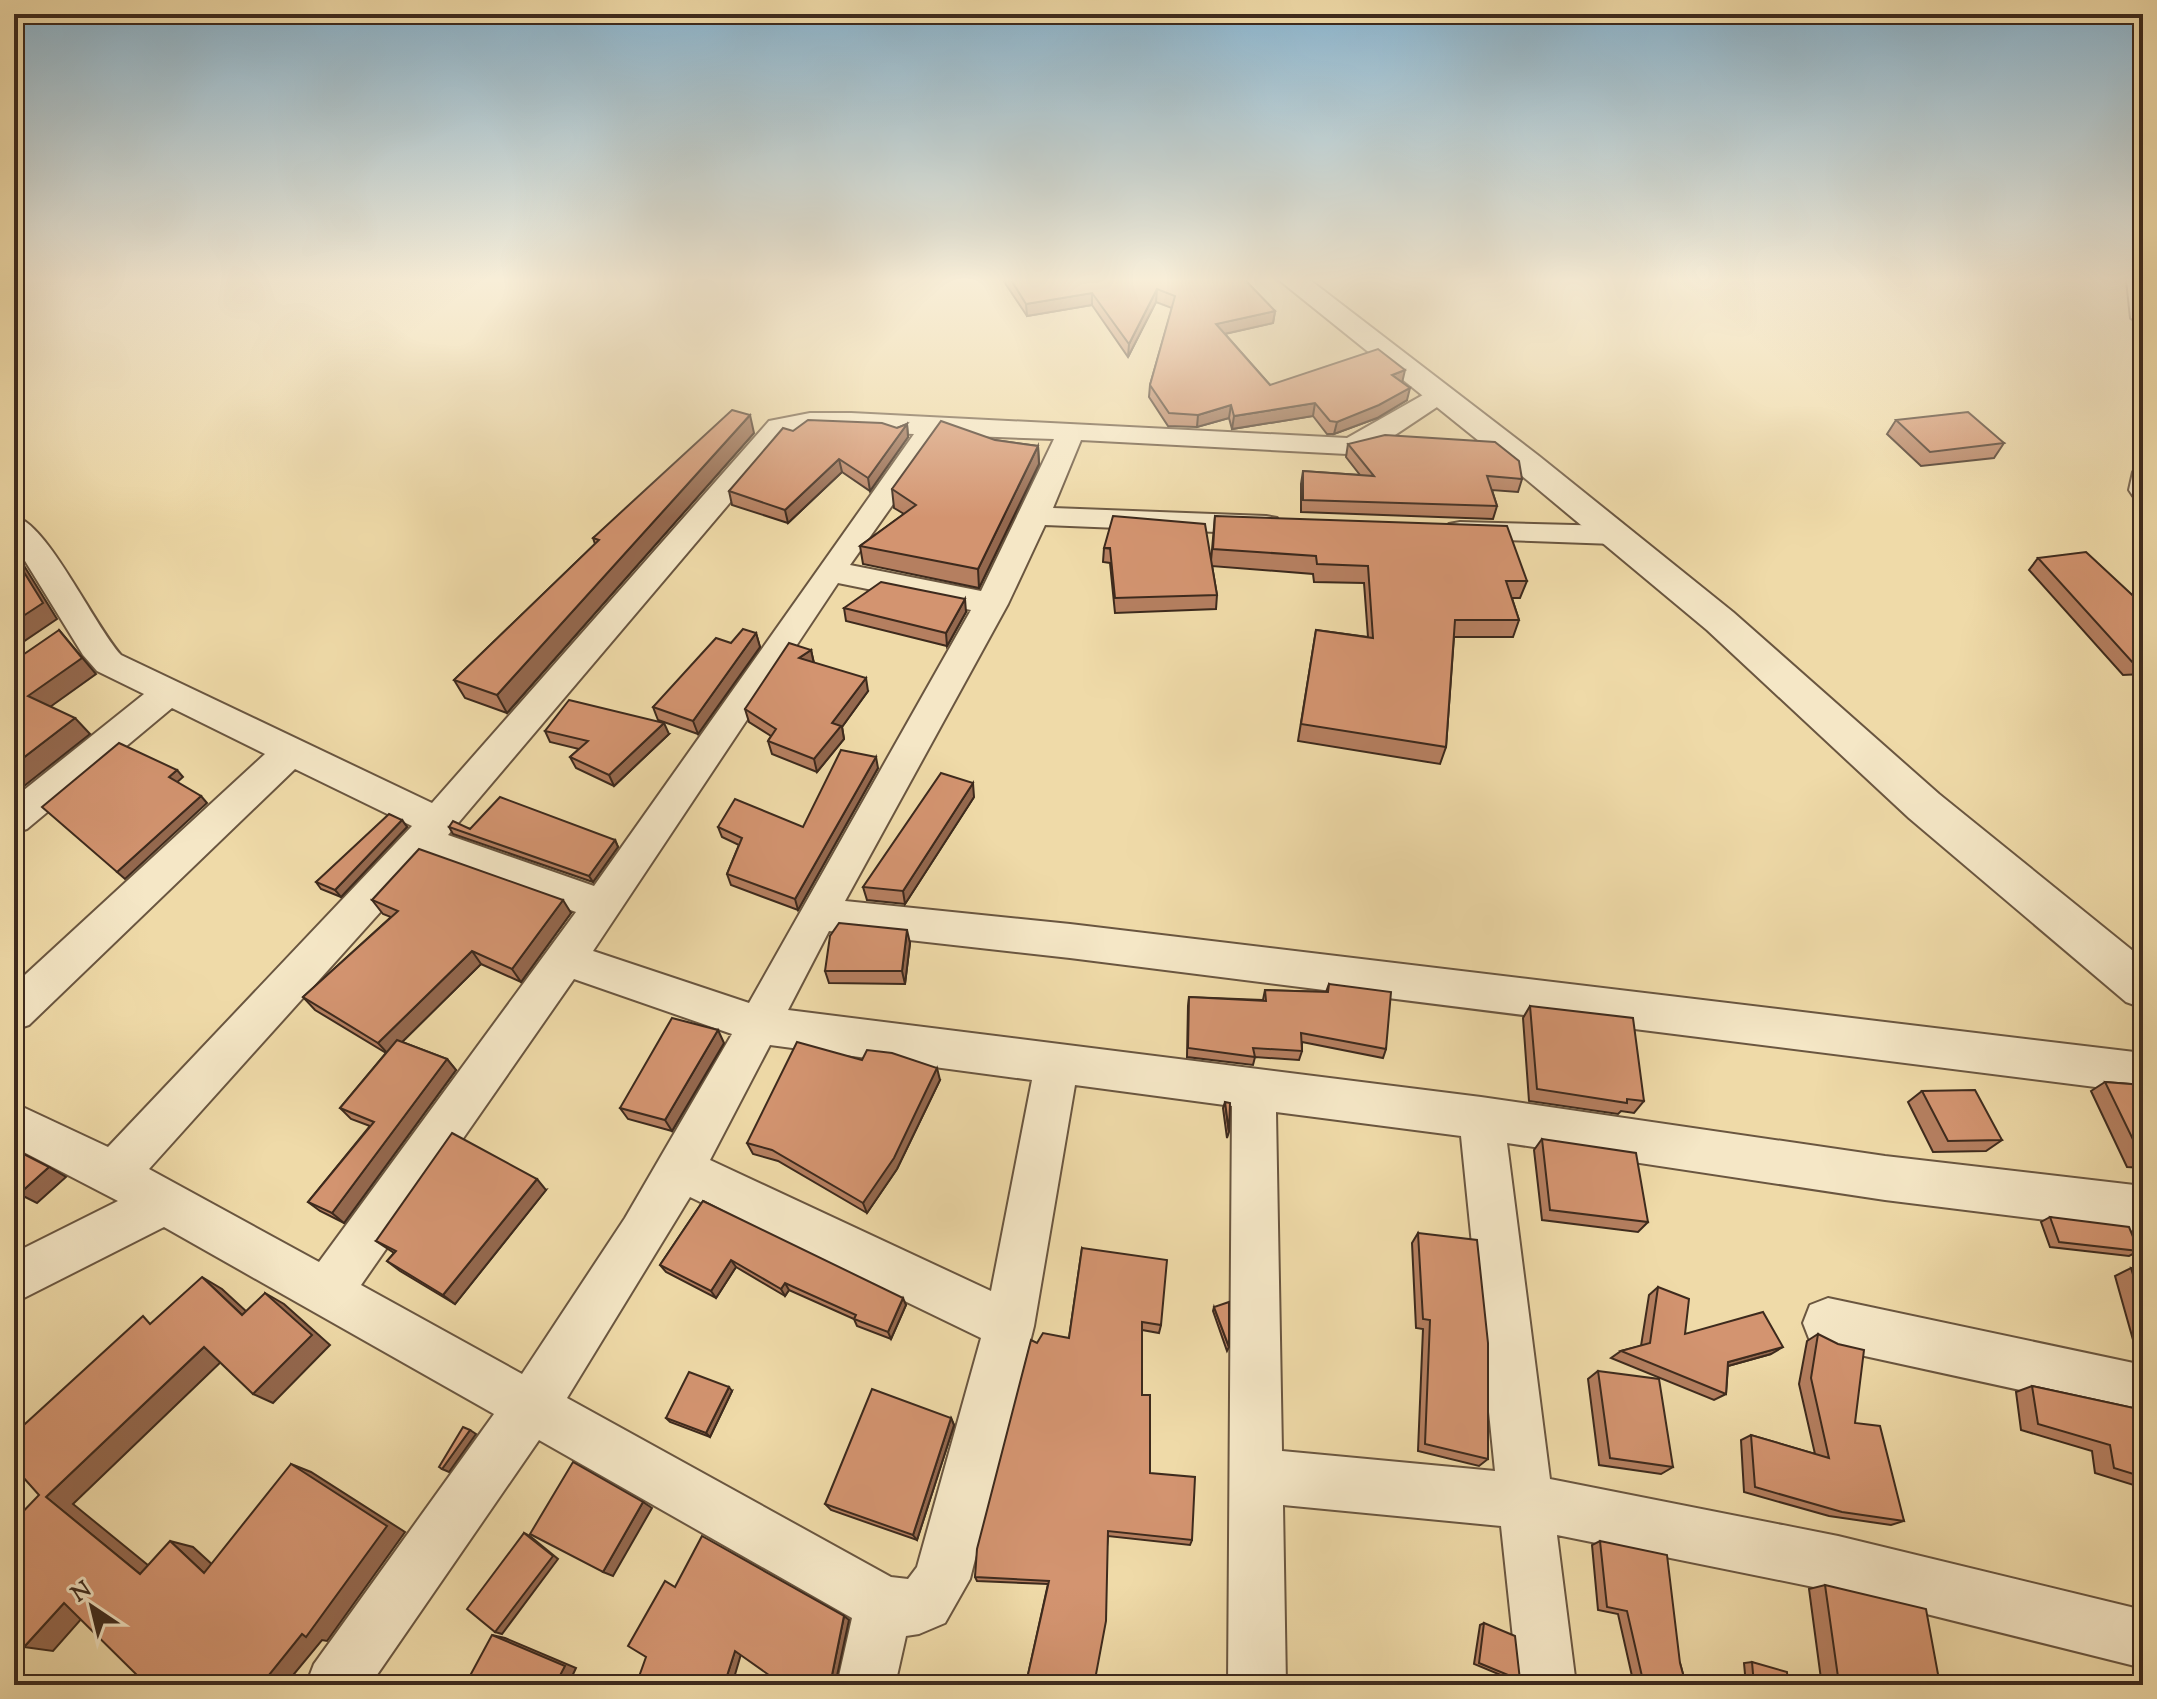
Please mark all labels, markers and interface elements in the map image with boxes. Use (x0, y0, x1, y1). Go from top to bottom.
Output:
north arrow (52, 1567, 132, 1647)
text: N (66, 1575, 99, 1611)

